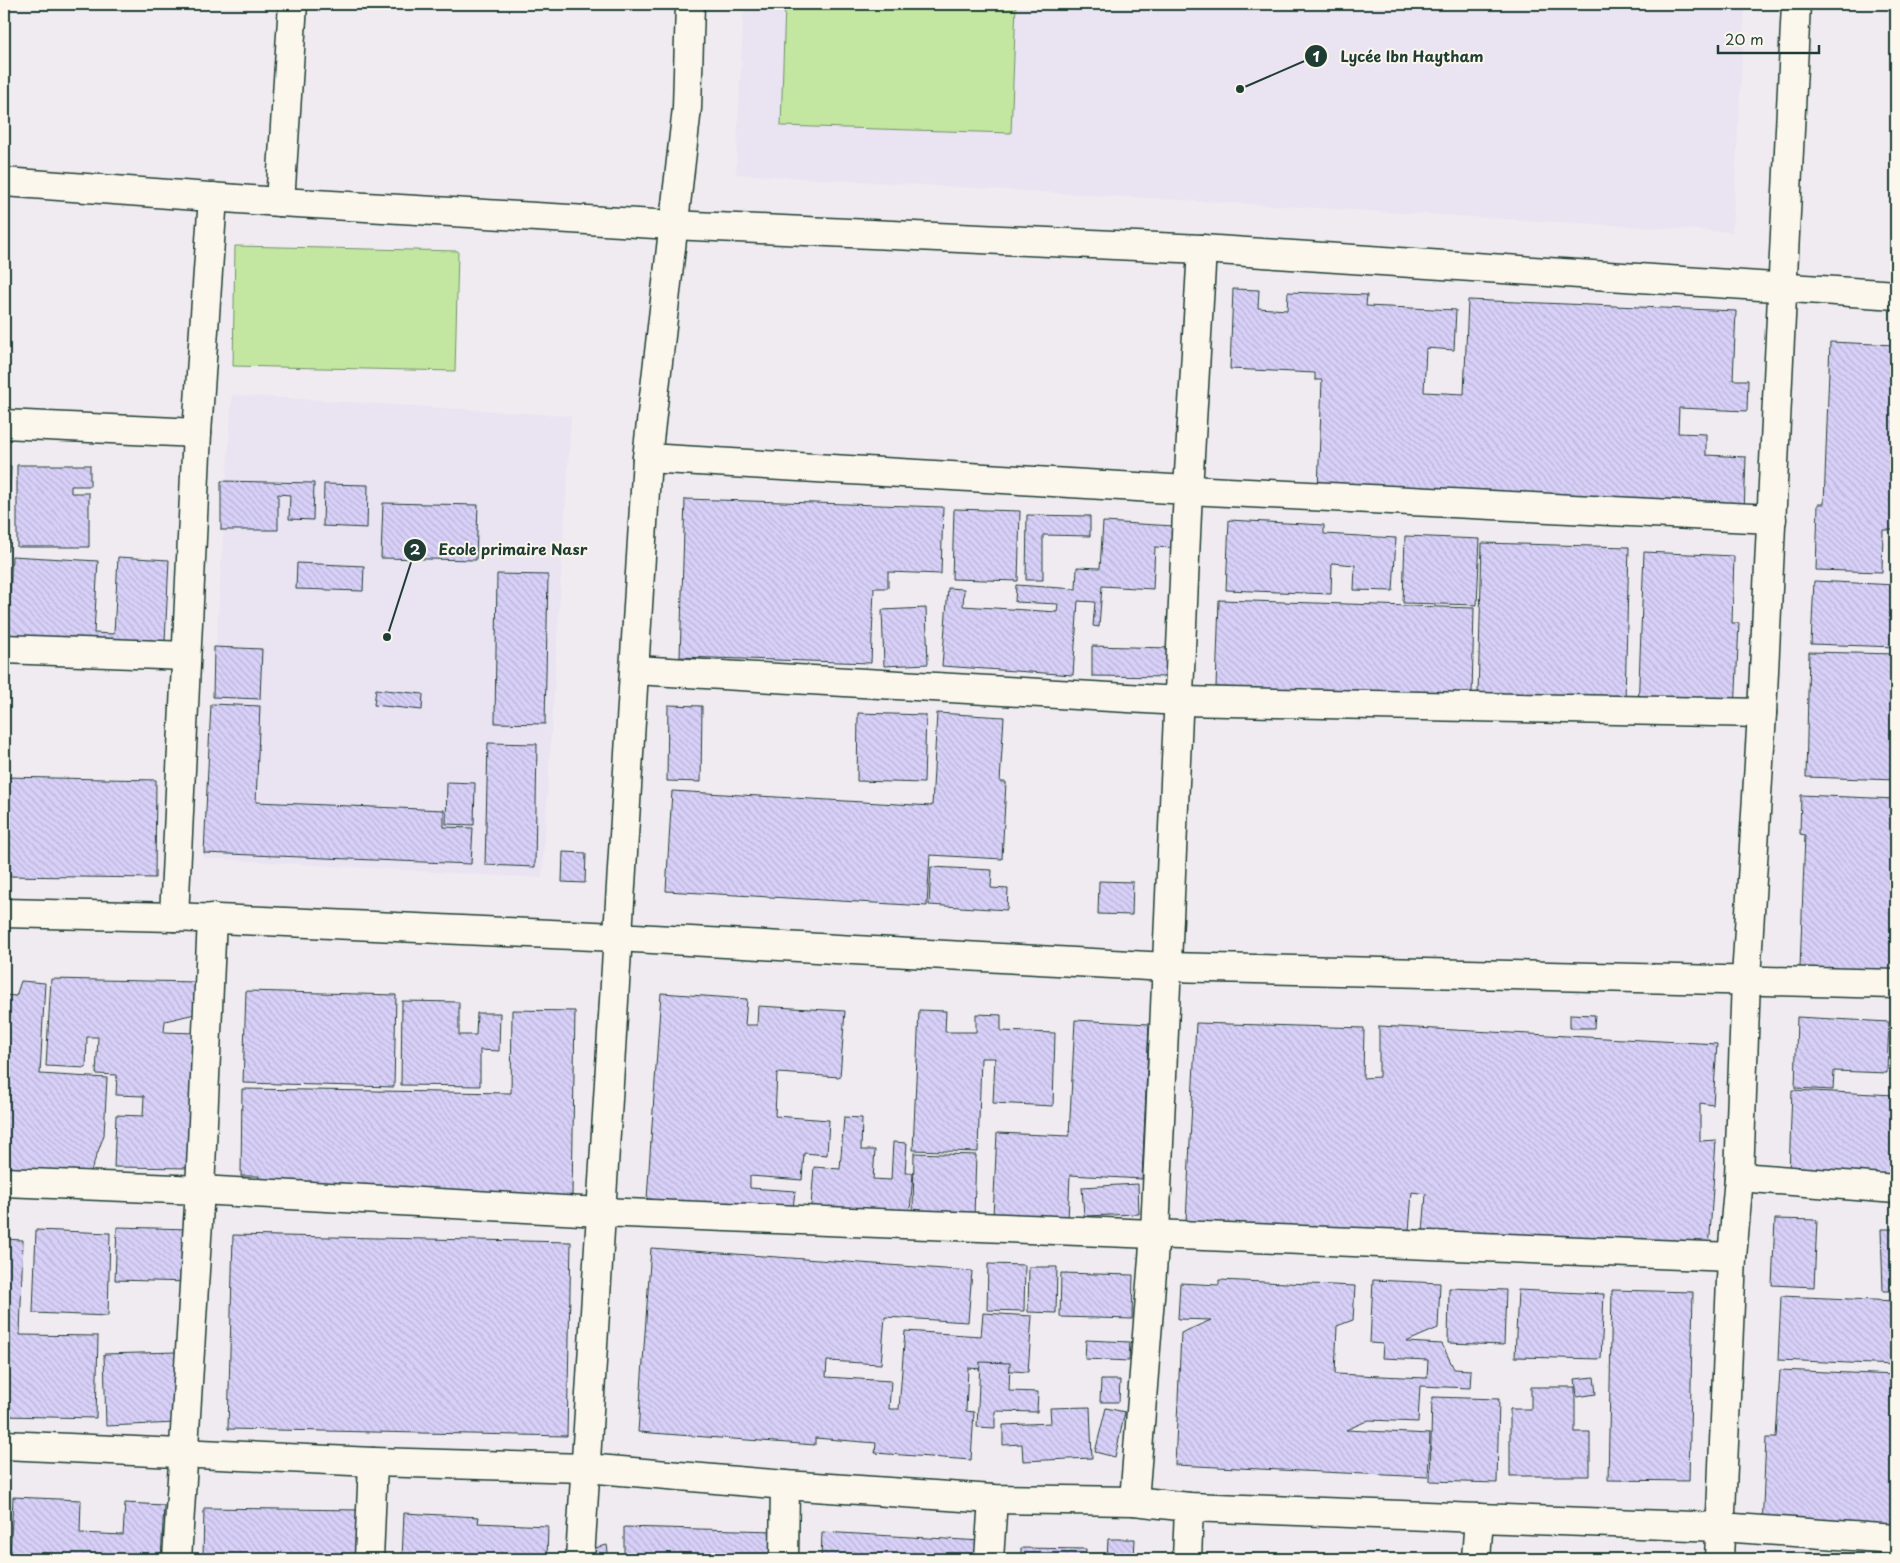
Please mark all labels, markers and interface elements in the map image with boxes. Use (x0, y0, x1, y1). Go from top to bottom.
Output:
scale bar (1718, 22, 1819, 54)
text: 20 m (1725, 27, 1764, 50)
callout: Lycée Ibn Haytham (1304, 41, 1495, 71)
text: 1 (1312, 44, 1320, 67)
text: Lycée Ibn Haytham (1340, 44, 1484, 67)
callout: Ecole primaire Nasr (403, 535, 598, 565)
text: 2 (410, 537, 421, 560)
text: Ecole primaire Nasr (439, 537, 588, 560)

